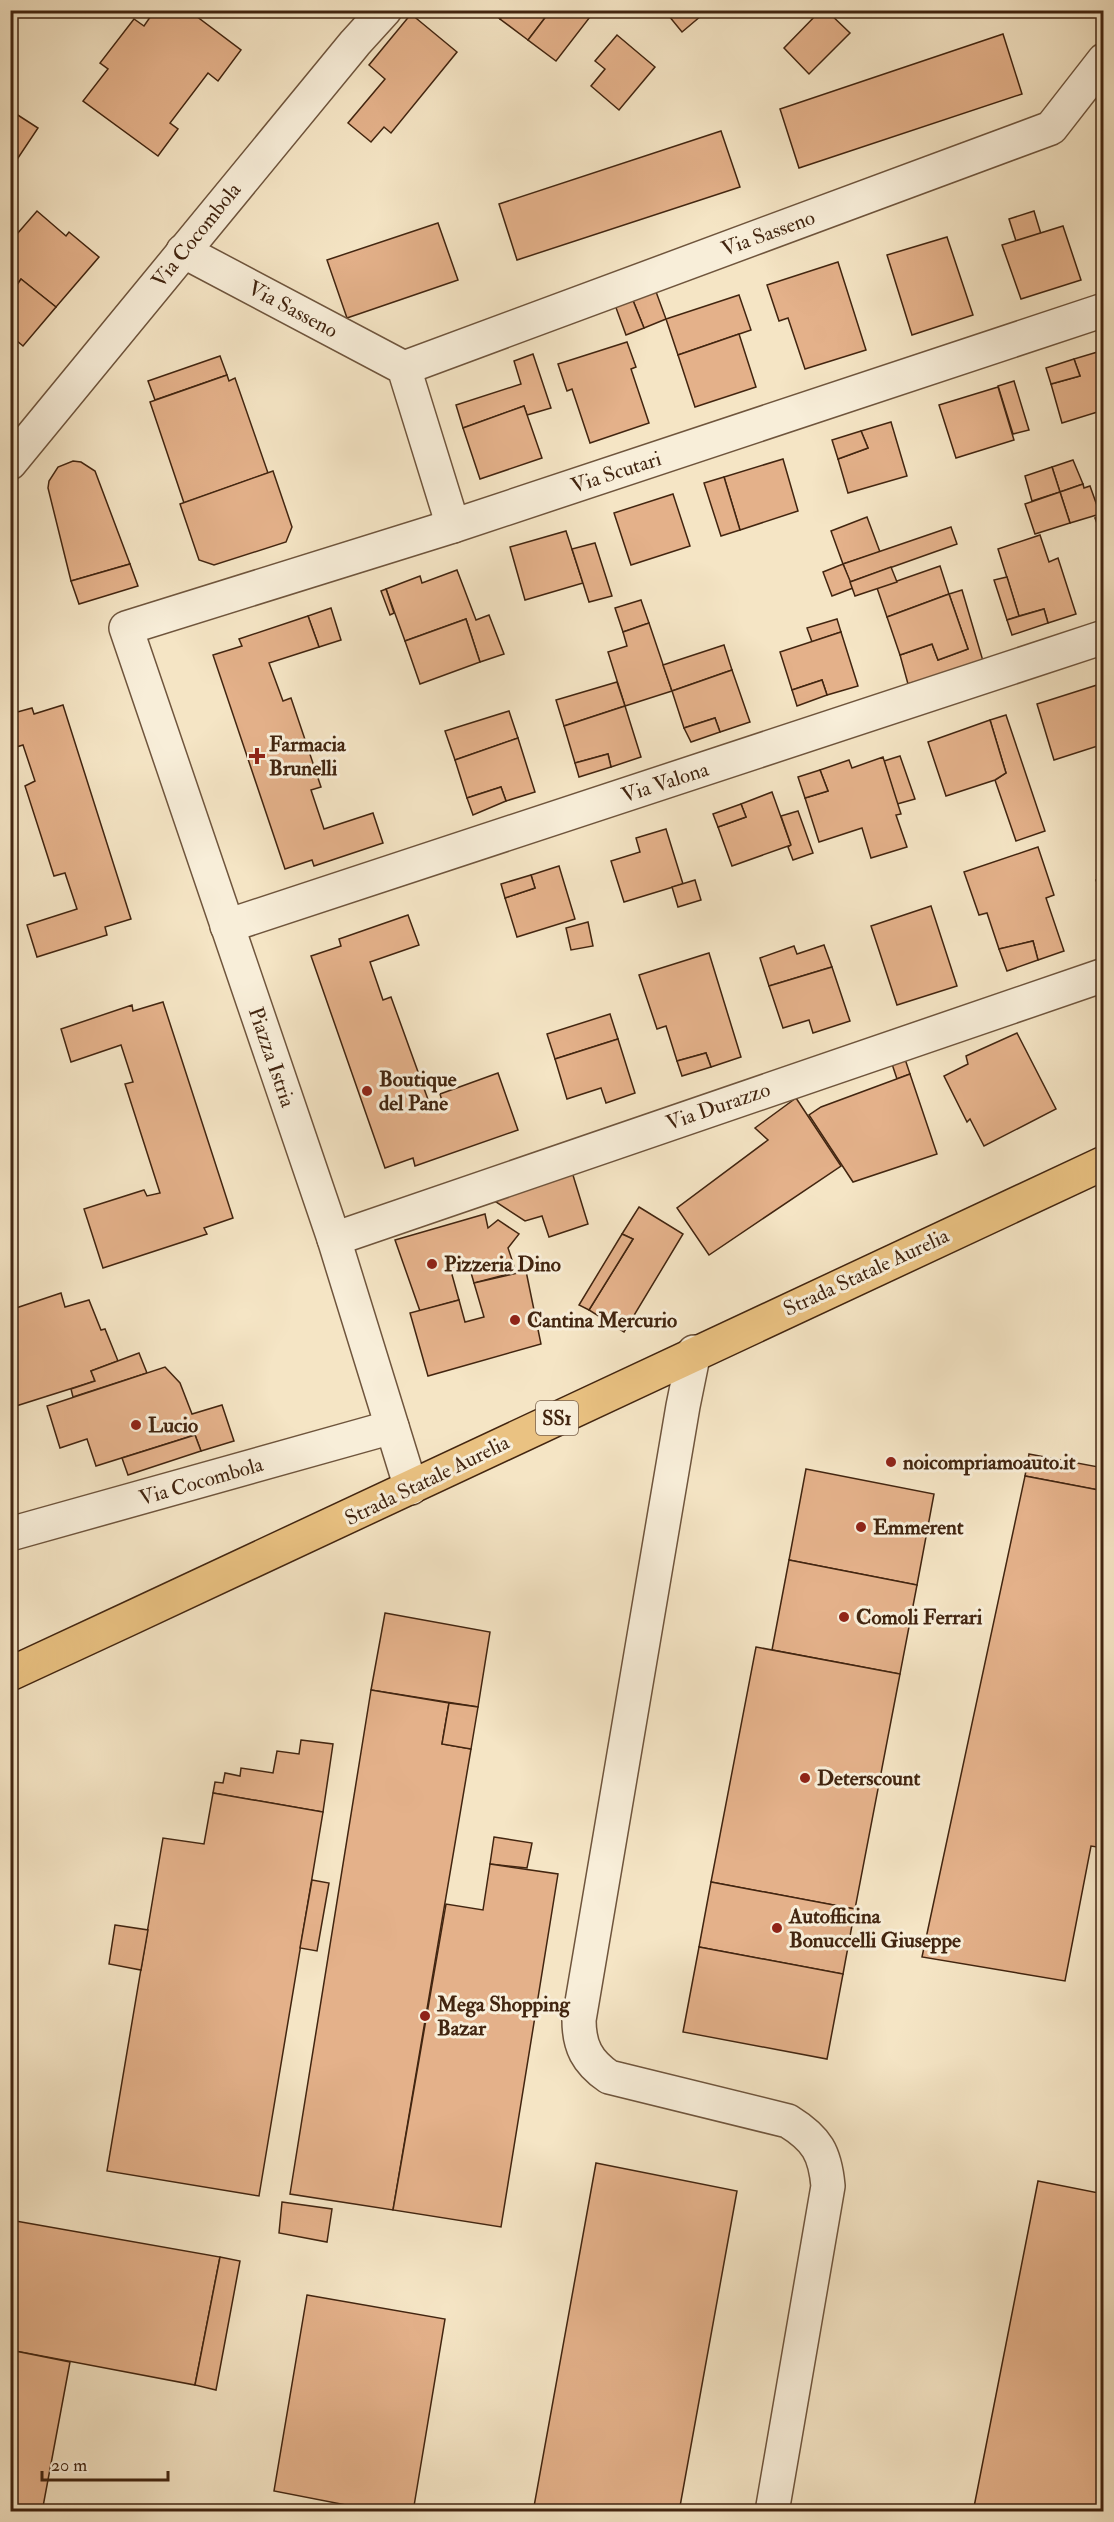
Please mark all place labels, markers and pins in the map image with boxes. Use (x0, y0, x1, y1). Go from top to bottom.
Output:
place label: Farmacia Brunelli (269, 731, 347, 782)
marker: Farmacia Brunelli (250, 749, 264, 763)
place label: Boutique del Pane (379, 1066, 457, 1117)
marker: Boutique del Pane (360, 1084, 374, 1098)
place label: Pizzeria Dino (444, 1251, 561, 1278)
marker: Pizzeria Dino (425, 1257, 439, 1271)
place label: Cantina Mercurio (527, 1307, 677, 1334)
marker: Cantina Mercurio (508, 1313, 522, 1327)
place label: Lucio (148, 1412, 198, 1439)
marker: Lucio (129, 1418, 143, 1432)
place label: noicompriamoauto.it (902, 1449, 1076, 1476)
marker: noicompriamoauto.it (884, 1455, 898, 1469)
place label: Emmerent (873, 1514, 964, 1541)
marker: Emmerent (854, 1520, 868, 1534)
place label: Comoli Ferrari (856, 1604, 983, 1631)
marker: Comoli Ferrari (837, 1610, 851, 1624)
place label: Deterscount (817, 1765, 921, 1792)
marker: Deterscount (798, 1771, 812, 1785)
place label: Autofficina Bonuccelli Giuseppe (788, 1903, 961, 1954)
marker: Autofficina Bonuccelli Giuseppe (770, 1921, 784, 1935)
place label: Mega Shopping Bazar (436, 1991, 570, 2042)
marker: Mega Shopping Bazar (418, 2009, 432, 2023)

